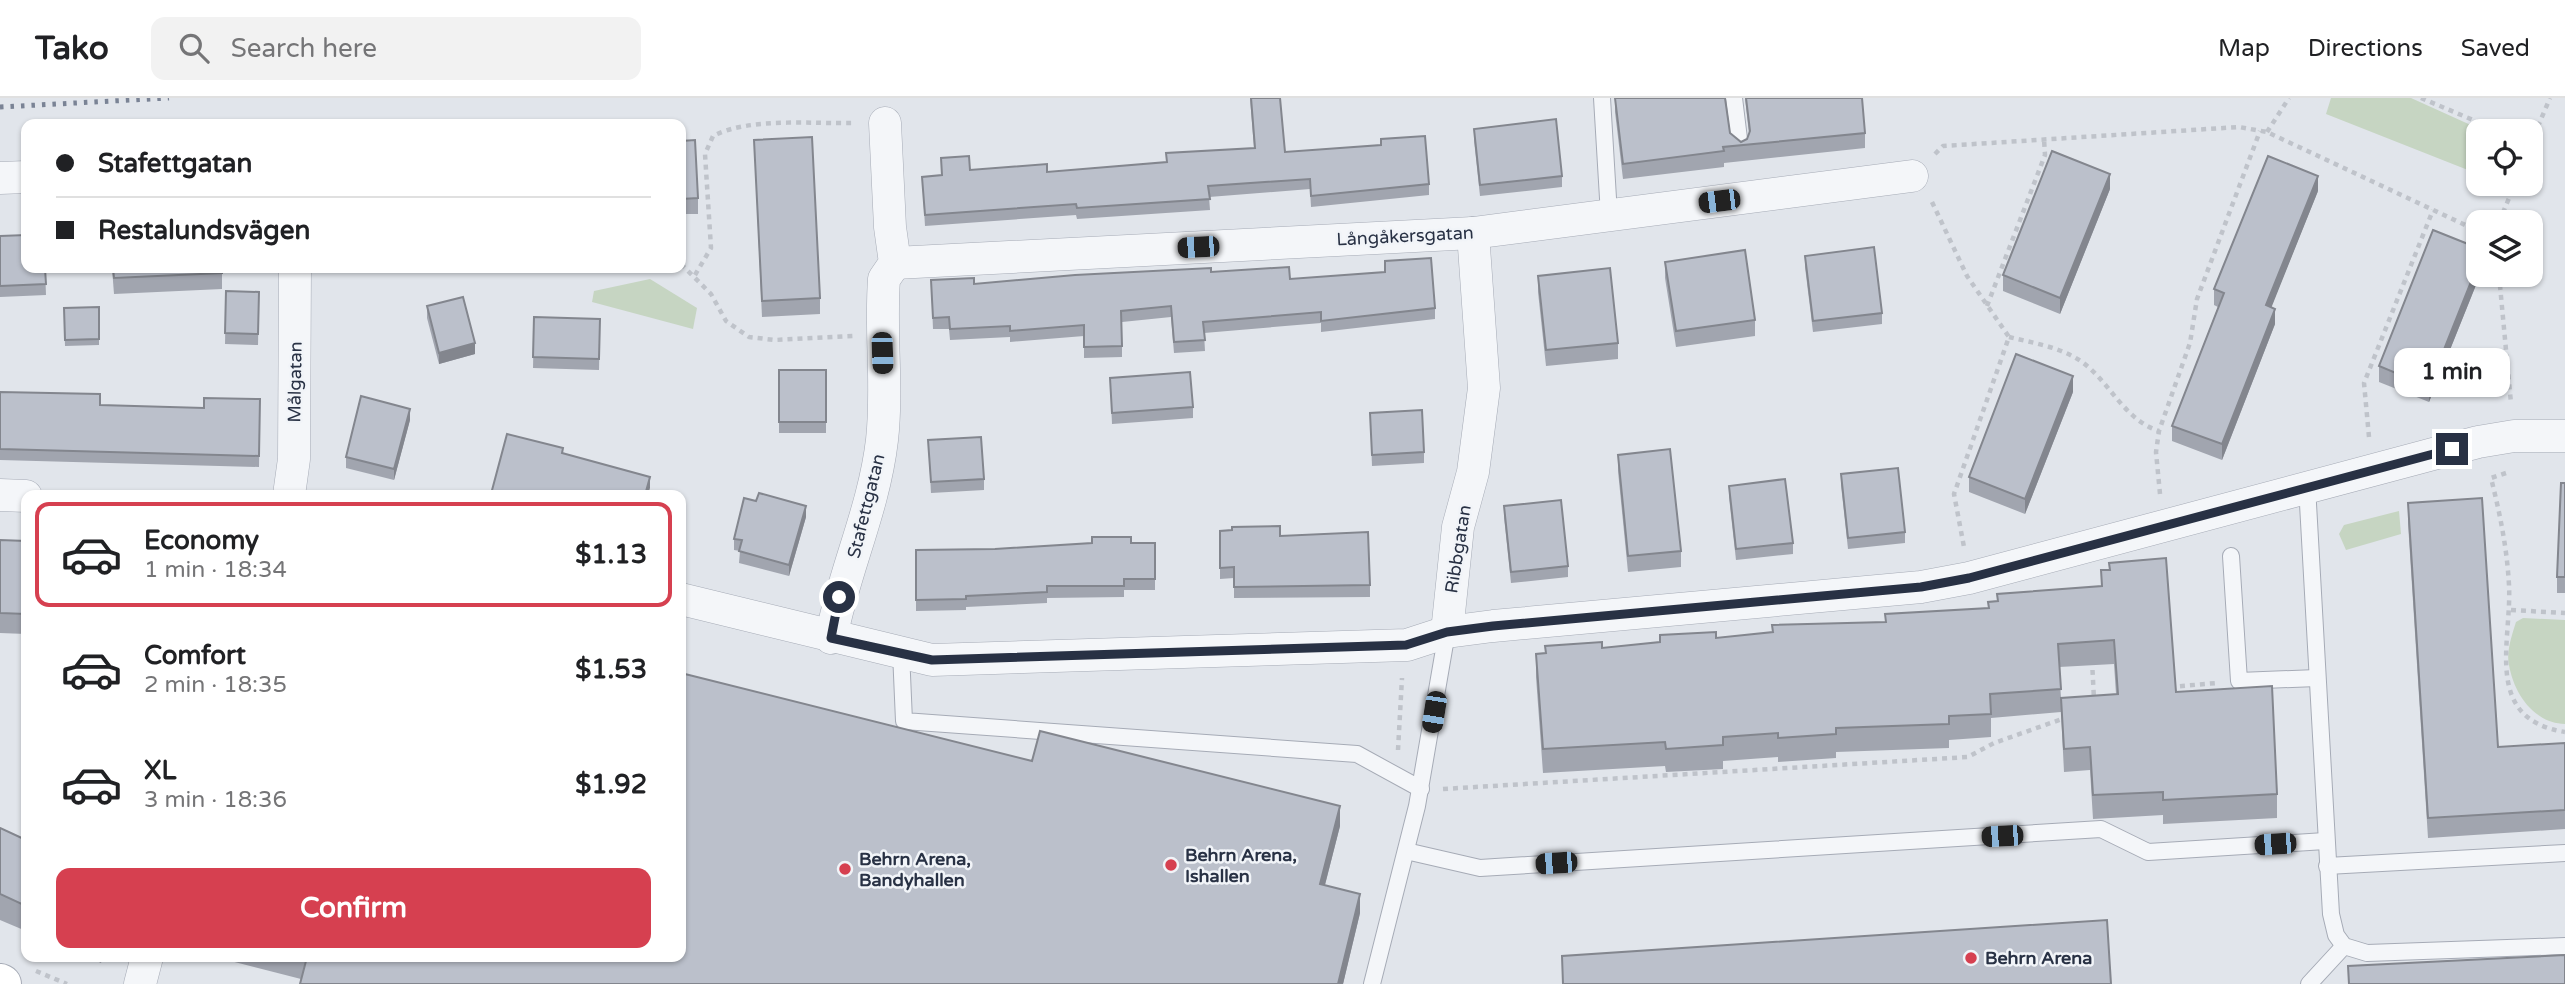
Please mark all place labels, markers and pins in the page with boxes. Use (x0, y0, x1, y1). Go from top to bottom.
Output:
place label: Behrn Arena, Ishallen (1185, 844, 1297, 887)
place label: Behrn Arena, Bandyhallen (859, 848, 971, 891)
marker: Behrn Arena, Ishallen (1163, 857, 1179, 873)
marker: Behrn Arena, Bandyhallen (837, 861, 853, 877)
place label: Behrn Arena (1985, 947, 2092, 969)
marker: Behrn Arena (1963, 950, 1979, 966)

